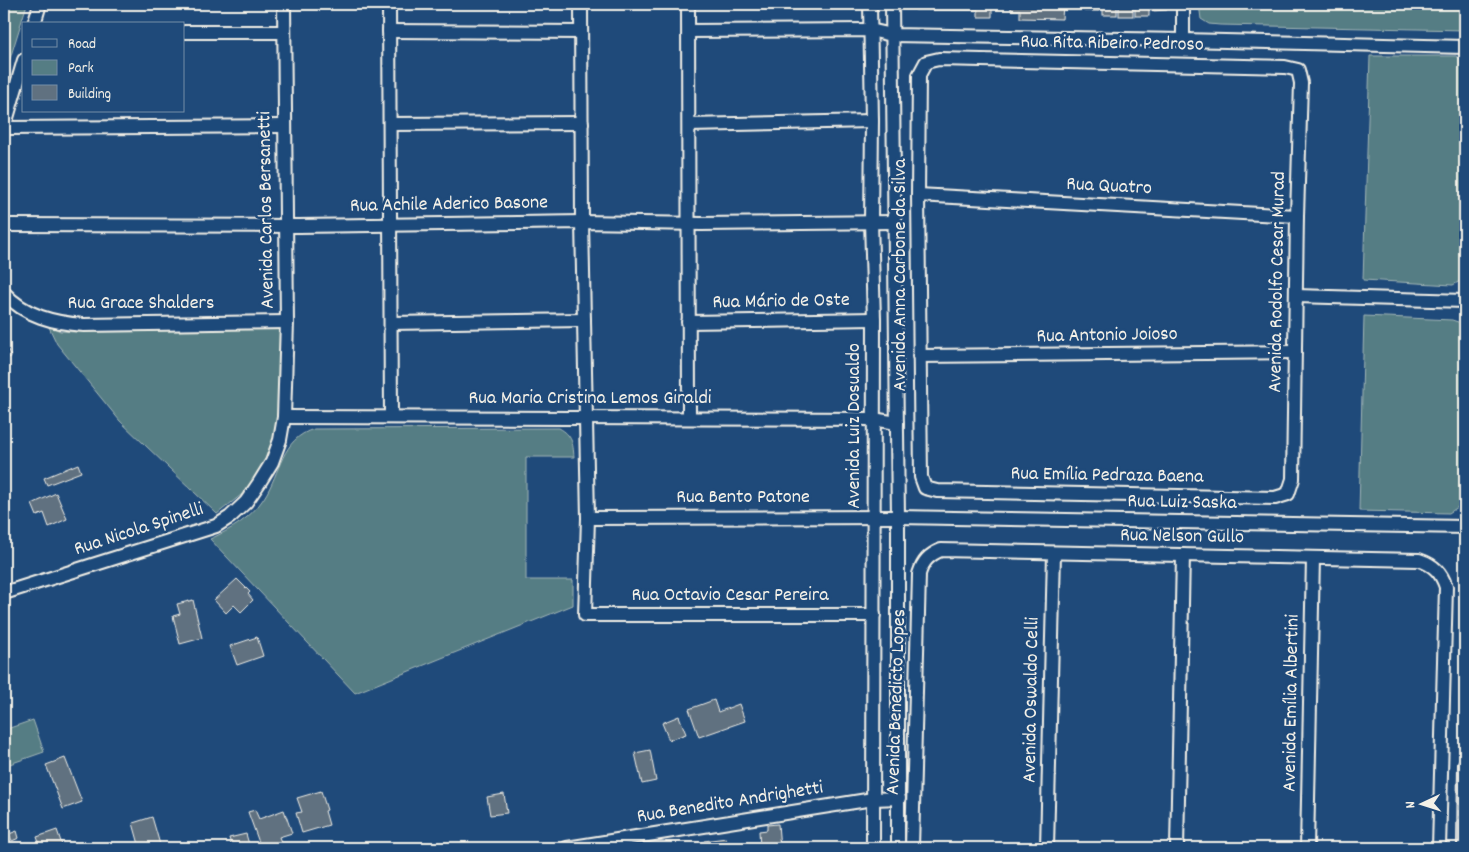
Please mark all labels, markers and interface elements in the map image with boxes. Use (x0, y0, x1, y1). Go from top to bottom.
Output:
legend (22, 22, 185, 112)
street label: Rua Rita Ribeiro Pedroso (1020, 28, 1204, 60)
text: Road (68, 34, 96, 56)
text: Park (68, 58, 94, 80)
text: Building (68, 84, 111, 106)
street label: Avenida Carlos Bersanetti (251, 111, 283, 309)
street label: Avenida Anna Carbone da Silva (887, 158, 915, 391)
street label: Rua Quatro (1065, 171, 1153, 203)
street label: Avenida Rodolfo Cesar Murad (1262, 171, 1294, 393)
street label: Rua Achile Aderico Basone (350, 189, 549, 221)
street label: Rua Mário de Oste (712, 287, 850, 317)
street label: Rua Grace Shalders (68, 290, 214, 318)
street label: Rua Antonio Joioso (1036, 321, 1178, 351)
street label: Avenida Luiz Dosualdo (841, 343, 869, 509)
street label: Rua Maria Cristina Lemos Giraldi (468, 385, 712, 413)
street label: Rua Emília Pedraza Baena (1010, 460, 1204, 492)
street label: Rua Bento Patone (676, 484, 810, 512)
street label: Rua Luiz Saska (1127, 488, 1237, 518)
street label: Rua Nicola Spinelli (71, 496, 208, 564)
street label: Rua Nelson Gullo (1120, 522, 1244, 552)
street label: Rua Octavio Cesar Pereira (631, 582, 829, 610)
street label: Avenida Benedicto Lopes (880, 609, 914, 795)
street label: Avenida Emília Albertini (1276, 614, 1308, 792)
street label: Avenida Oswaldo Celli (1017, 616, 1047, 783)
street label: Rua Benedito Andrighetti (635, 774, 826, 832)
north arrow (1396, 780, 1446, 830)
text: N (1401, 801, 1421, 809)

